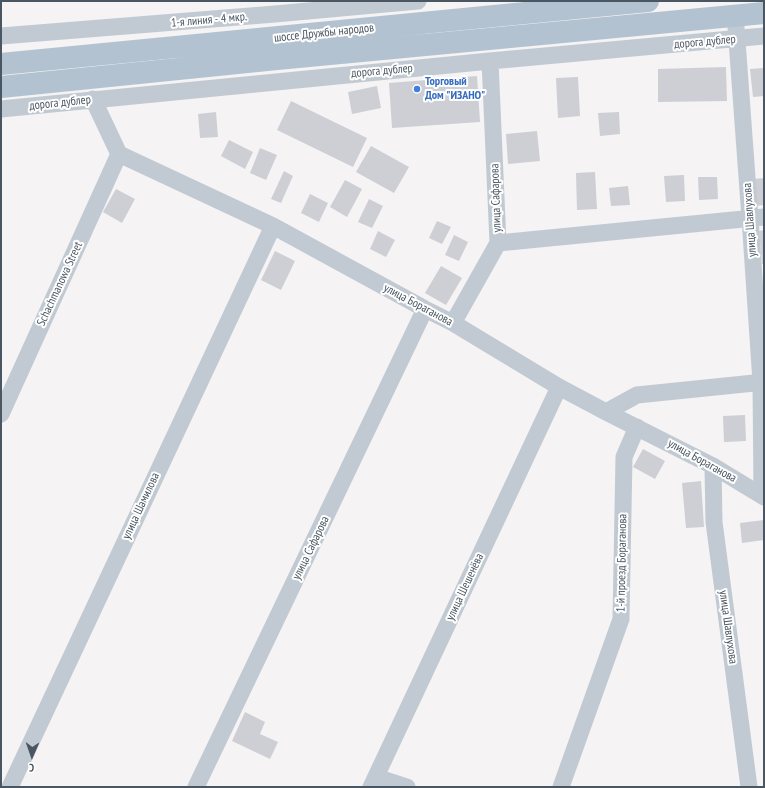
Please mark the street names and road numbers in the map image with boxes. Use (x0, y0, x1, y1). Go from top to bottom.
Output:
street label: 1-я линия - 4 мкр. (170, 10, 248, 30)
street label: шоссе Дружбы народов (273, 21, 375, 45)
street label: дорога дублер (674, 32, 736, 52)
street label: дорога дублер (351, 61, 413, 81)
street label: дорога дублер (29, 93, 91, 113)
street label: улица Сафарова (488, 163, 504, 233)
street label: улица Шавлухова (740, 183, 760, 257)
street label: Schachmanowa Street (34, 240, 86, 328)
street label: улица Бораганова (381, 281, 455, 329)
street label: улица Бораганова (665, 436, 739, 486)
street label: улица Шамилова (119, 471, 163, 541)
street label: улица Сафарова (289, 514, 333, 582)
street label: 1-й проезд Бораганова (614, 514, 630, 612)
street label: улица Шешенёва (443, 551, 487, 623)
street label: улица Шавлухова (716, 589, 740, 665)

